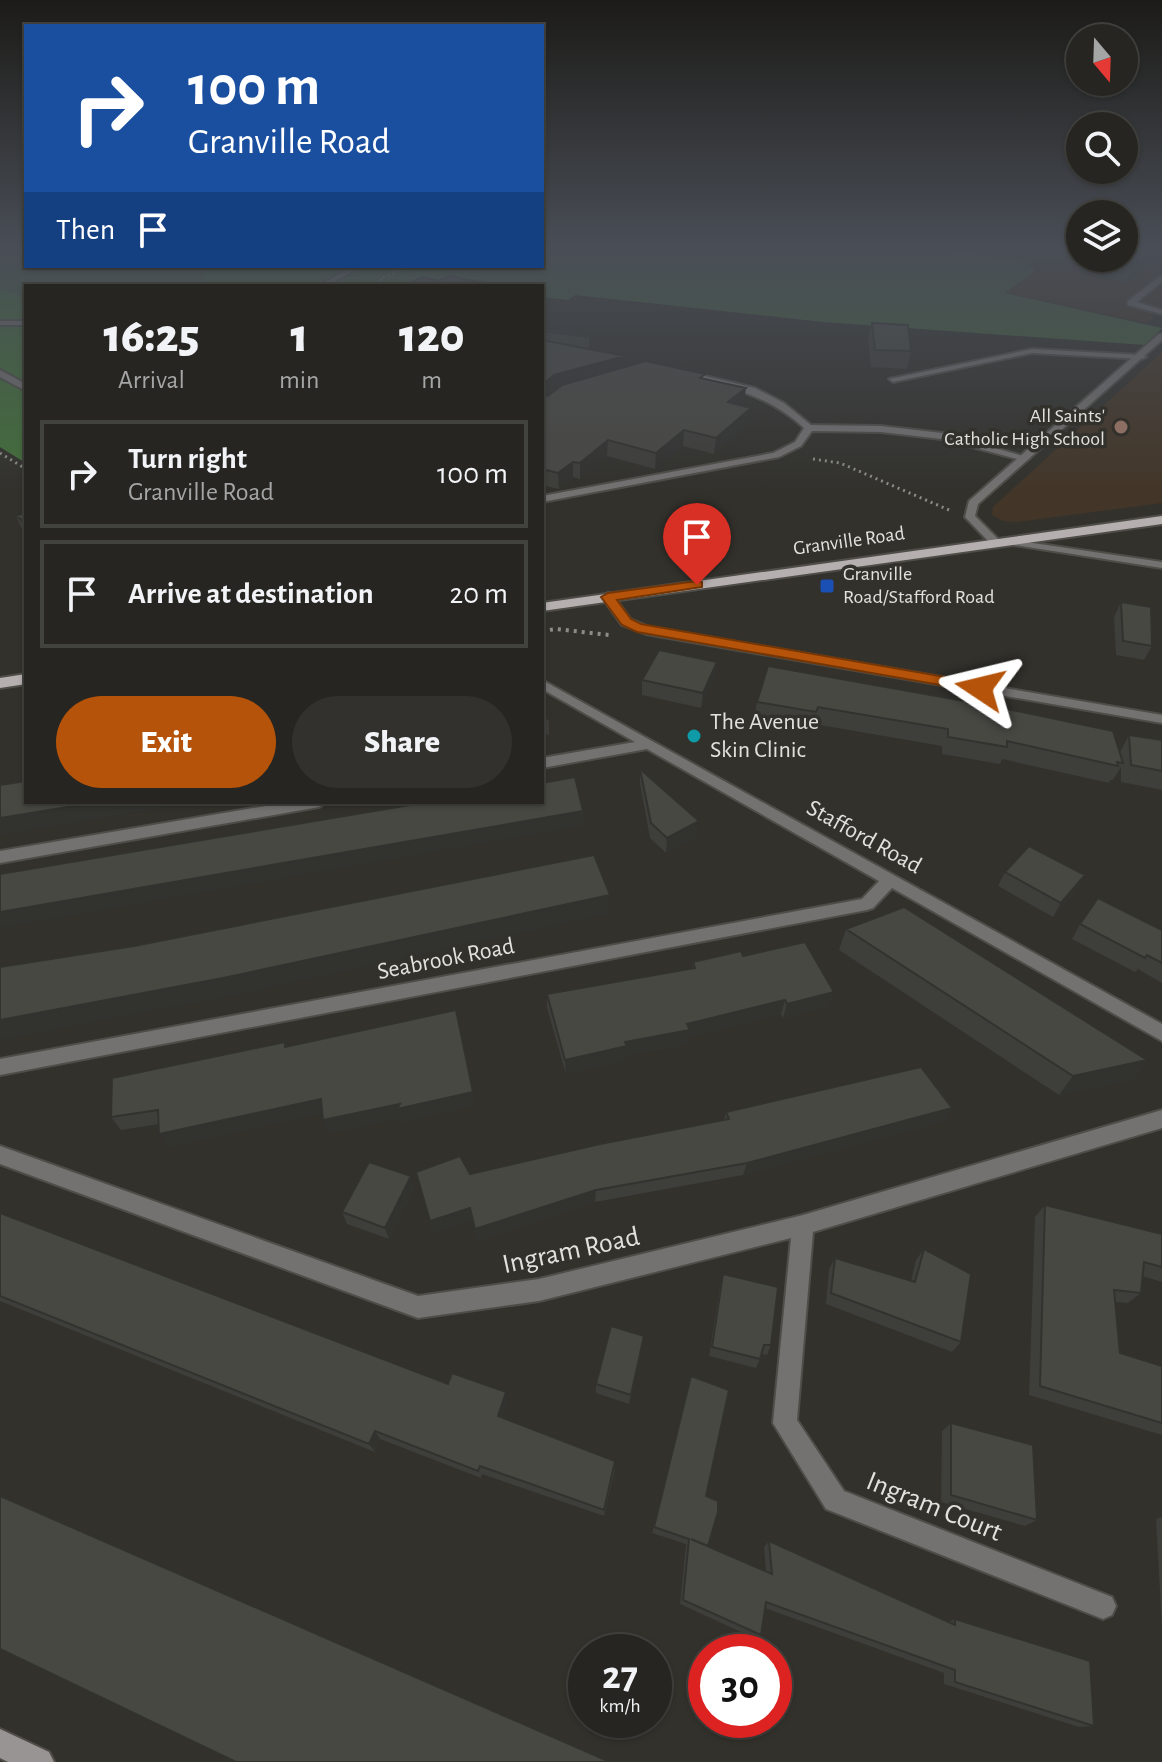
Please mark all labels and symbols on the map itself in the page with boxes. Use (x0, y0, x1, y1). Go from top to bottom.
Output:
north arrow (1066, 24, 1138, 96)
place label: All Saints' Catholic High School (944, 406, 1105, 449)
marker: All Saints' Catholic High School (1112, 418, 1130, 436)
pin (663, 503, 731, 585)
street label: Granville Road (792, 523, 906, 559)
place label: Granville Road/Stafford Road (843, 564, 995, 607)
marker: Granville Road/Stafford Road (818, 577, 836, 595)
position arrow (938, 646, 1022, 730)
place label: The Avenue Skin Clinic (710, 710, 819, 762)
marker: The Avenue Skin Clinic (685, 727, 703, 745)
street label: Stafford Road (803, 796, 925, 878)
street label: Seabrook Road (375, 934, 517, 984)
street label: Ingram Road (500, 1223, 642, 1279)
street label: Ingram Court (862, 1467, 1006, 1547)
speed limit sign: 30 (688, 1634, 792, 1738)

